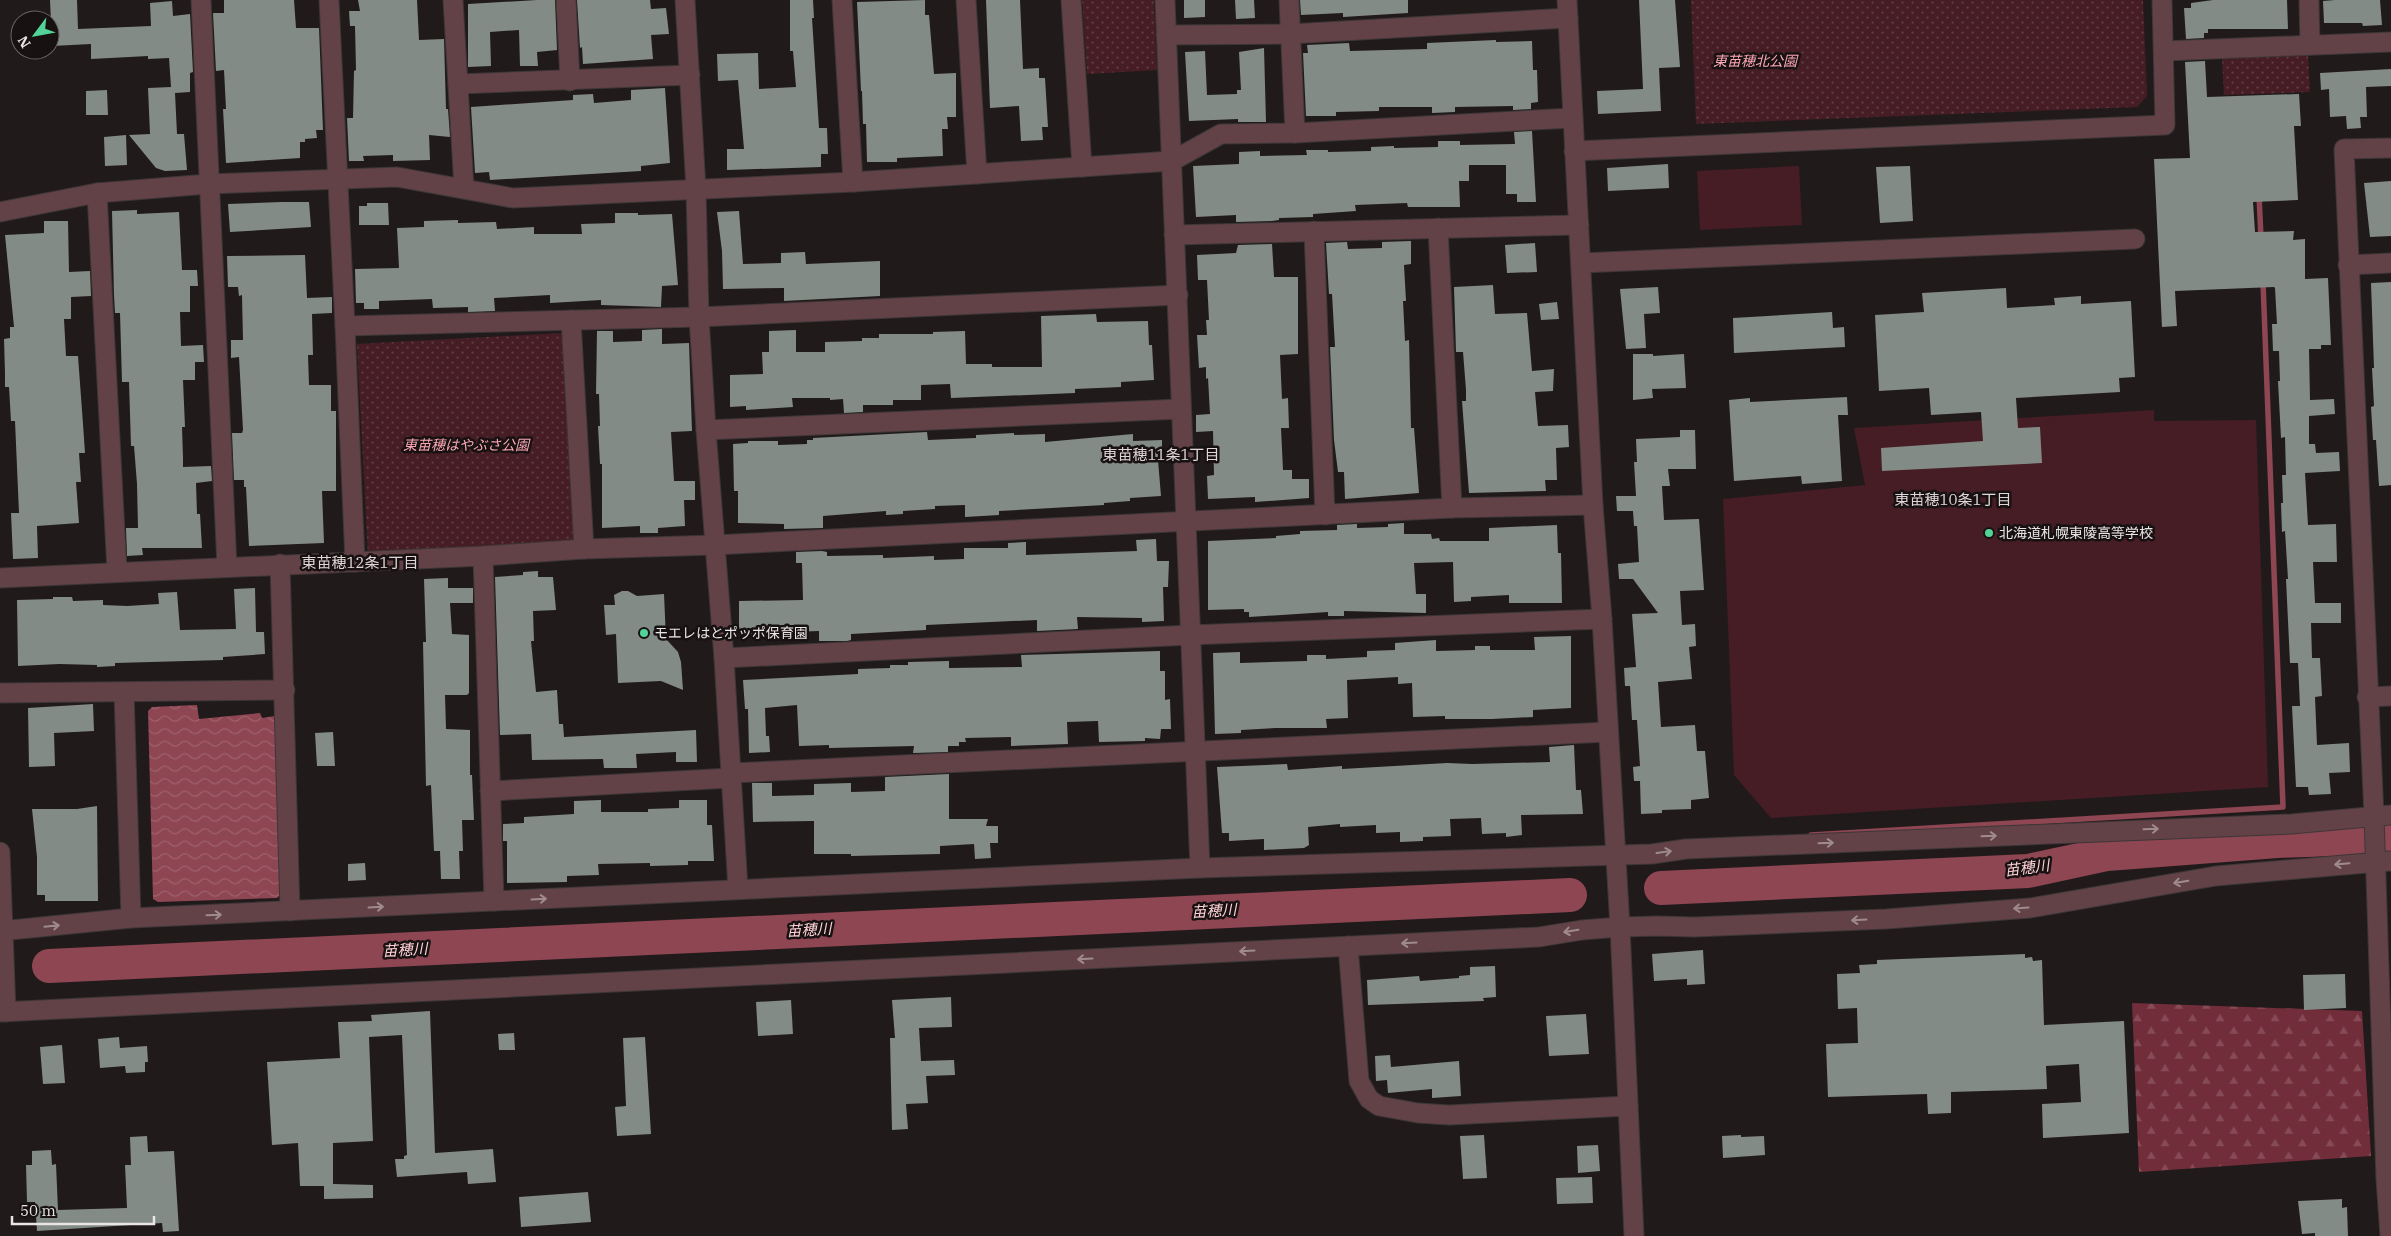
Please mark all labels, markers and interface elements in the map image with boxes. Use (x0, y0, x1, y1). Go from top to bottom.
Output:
north arrow (10, 10, 60, 60)
text: N (13, 32, 35, 51)
park label: 東苗穂北公園 (1713, 52, 1799, 70)
park label: 東苗穂はやぶさ公園 (403, 436, 531, 454)
district label: 東苗穂11条1丁目 (1102, 445, 1220, 464)
district label: 東苗穂10条1丁目 (1894, 490, 2012, 509)
place label: 北海道札幌東陵高等学校 (1999, 524, 2153, 542)
marker: 北海道札幌東陵高等学校 (1983, 527, 1995, 539)
district label: 東苗穂12条1丁目 (301, 553, 419, 572)
place label: モエレはとポッポ保育園 (654, 624, 808, 642)
marker: モエレはとポッポ保育園 (638, 627, 650, 639)
one-way arrow (2143, 825, 2159, 834)
one-way arrow (1980, 832, 1996, 841)
one-way arrow (1818, 838, 1834, 848)
one-way arrow (1656, 847, 1672, 857)
water label: 苗穂川 (2003, 855, 2052, 880)
one-way arrow (2335, 859, 2351, 869)
one-way arrow (2173, 877, 2189, 887)
one-way arrow (530, 894, 546, 903)
water label: 苗穂川 (1191, 900, 1239, 921)
one-way arrow (368, 903, 384, 912)
one-way arrow (2013, 904, 2029, 913)
one-way arrow (206, 910, 222, 919)
one-way arrow (1851, 915, 1867, 924)
water label: 苗穂川 (786, 919, 834, 940)
one-way arrow (44, 921, 60, 931)
one-way arrow (1564, 927, 1580, 937)
one-way arrow (1402, 938, 1418, 947)
water label: 苗穂川 (382, 939, 430, 960)
one-way arrow (1239, 946, 1255, 955)
one-way arrow (1077, 954, 1093, 963)
scale bar (12, 1194, 155, 1226)
text: 50 m (20, 1201, 56, 1220)

